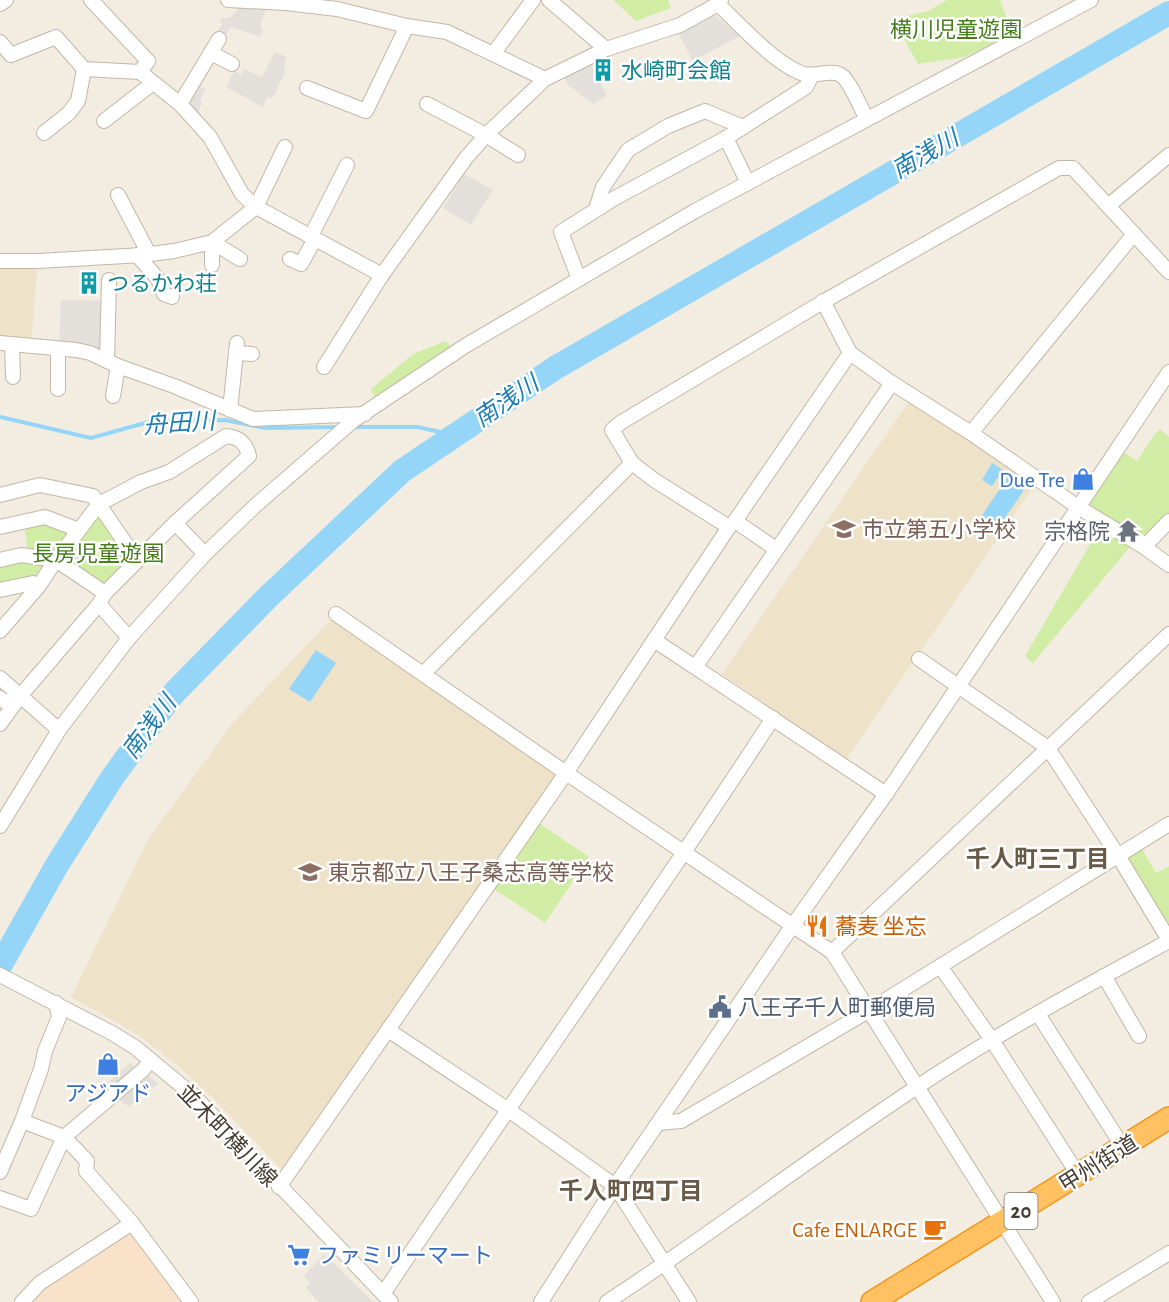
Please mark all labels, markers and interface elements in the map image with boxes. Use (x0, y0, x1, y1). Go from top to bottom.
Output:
park label: 横川児童遊園 (890, 18, 1022, 41)
building icon: 水崎町会館 (590, 57, 616, 83)
place label: 水崎町会館 (621, 59, 731, 82)
water label: 南浅川 (887, 123, 965, 183)
building icon: つるかわ荘 (76, 270, 102, 296)
place label: つるかわ荘 (107, 272, 217, 295)
water label: 南浅川 (469, 368, 546, 432)
water label: 舟田川 (142, 407, 219, 438)
shop icon: Due Tre (1070, 466, 1096, 492)
place label: Due Tre (999, 469, 1065, 491)
school or university icon: 市立第五小学校 (831, 516, 857, 542)
place label: 市立第五小学校 (862, 518, 1016, 541)
temple icon: 宗格院 (1115, 518, 1141, 544)
place label: 宗格院 (1044, 520, 1110, 543)
park label: 長房児童遊園 (32, 542, 164, 565)
water label: 南浅川 (117, 688, 183, 764)
district label: 千人町三丁目 (966, 846, 1110, 872)
school or university icon: 東京都立八王子桑志高等学校 (297, 859, 323, 885)
place label: 東京都立八王子桑志高等学校 (328, 861, 614, 884)
restaurant icon: 蕎麦 坐忘 (804, 913, 830, 939)
place label: 蕎麦 坐忘 (835, 915, 927, 938)
public building icon: 八王子千人町郵便局 (707, 994, 733, 1020)
place label: 八王子千人町郵便局 (738, 996, 936, 1019)
shop icon: アジアド (95, 1051, 121, 1077)
street label: 並木町横川線 (174, 1080, 282, 1191)
place label: アジアド (64, 1083, 152, 1105)
street label: 甲州街道 (1055, 1130, 1142, 1196)
district label: 千人町四丁目 (559, 1178, 703, 1204)
road number: 20 (1004, 1193, 1038, 1229)
cafe icon: Cafe ENLARGE (922, 1216, 948, 1242)
place label: Cafe ENLARGE (792, 1219, 917, 1241)
supermarket icon: ファミリーマート (286, 1242, 312, 1268)
place label: ファミリーマート (317, 1245, 493, 1267)

